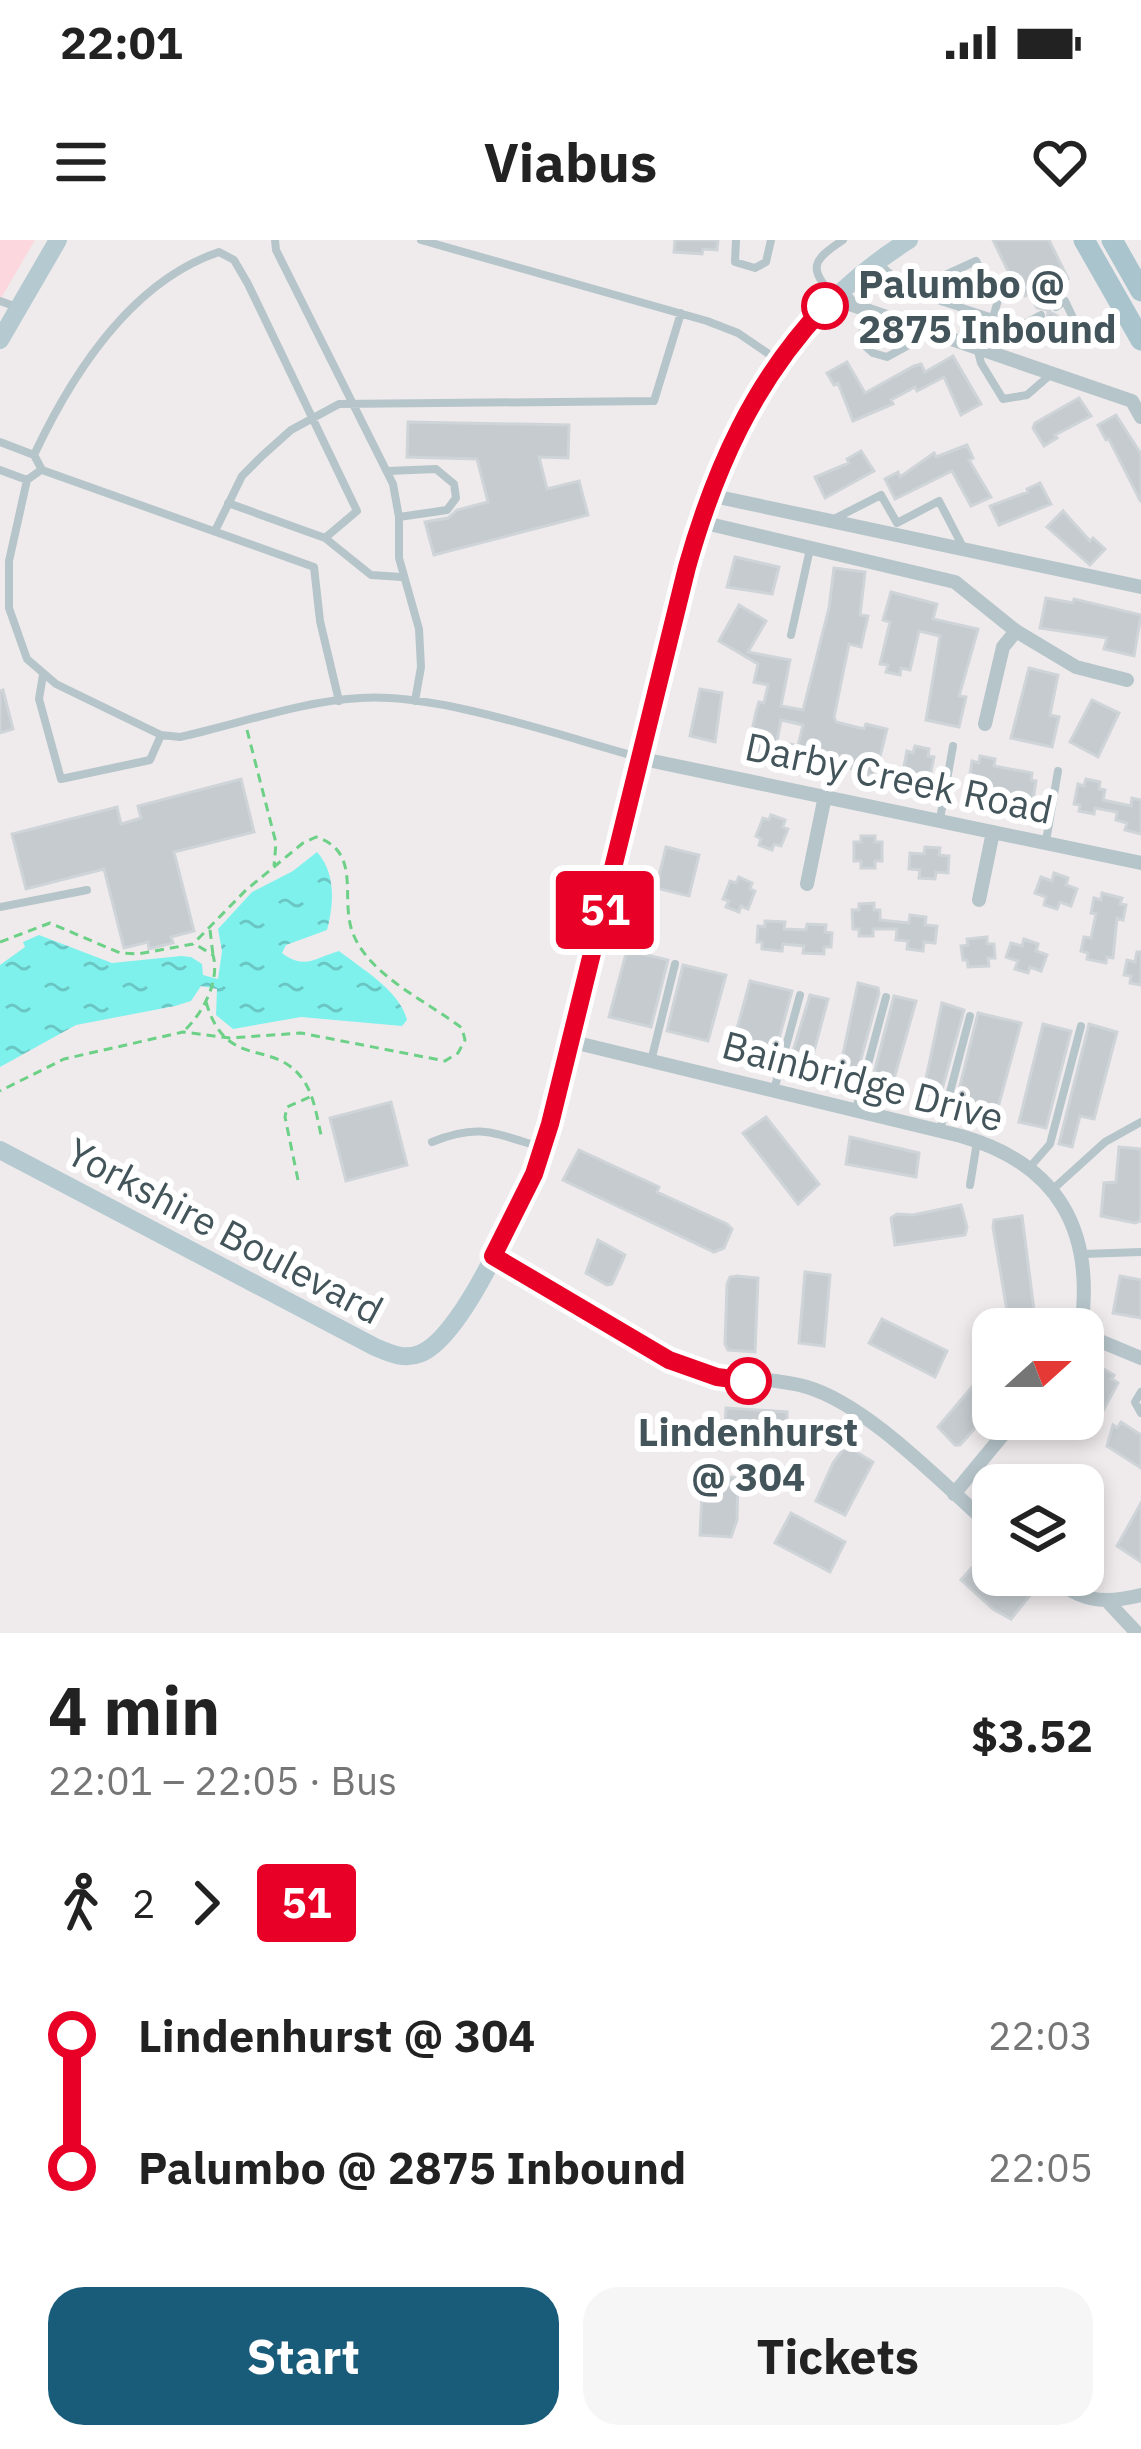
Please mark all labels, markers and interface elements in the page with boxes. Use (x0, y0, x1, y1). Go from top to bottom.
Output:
text: 22:01 (60, 13, 183, 71)
text: Viabus (484, 127, 657, 197)
icon: menu (48, 129, 114, 195)
icon: heart (1027, 129, 1093, 195)
place label: Palumbo @ 2875 Inbound (858, 258, 1117, 354)
marker: Palumbo @ 2875 Inbound (803, 284, 847, 328)
street label: Darby Creek Road (741, 720, 1057, 835)
line badge: 51 (551, 871, 659, 949)
text: 51 (580, 882, 630, 937)
street label: Bainbridge Drive (717, 1018, 1009, 1143)
street label: Yorkshire Boulevard (58, 1126, 392, 1335)
north arrow (972, 1308, 1104, 1440)
map controls (972, 1308, 1104, 1596)
marker: Lindenhurst @ 304 (726, 1359, 770, 1403)
place label: Lindenhurst @ 304 (638, 1406, 858, 1502)
button: layers (972, 1464, 1104, 1596)
text: 4 min (48, 1667, 220, 1753)
text: $3.52 (971, 1706, 1093, 1764)
text: 22:01 – 22:05 · Bus (48, 1755, 397, 1806)
icon: walk (48, 1870, 114, 1936)
icon: forward (173, 1870, 239, 1936)
text: 51 (281, 1875, 332, 1930)
text: 2 (132, 1878, 155, 1929)
text: Lindenhurst @ 304 (138, 2006, 535, 2064)
text: 22:03 (988, 2010, 1093, 2061)
text: Palumbo @ 2875 Inbound (138, 2138, 686, 2196)
text: 22:05 (988, 2142, 1093, 2193)
button: Start (48, 2287, 559, 2425)
button: Tickets (583, 2287, 1093, 2425)

